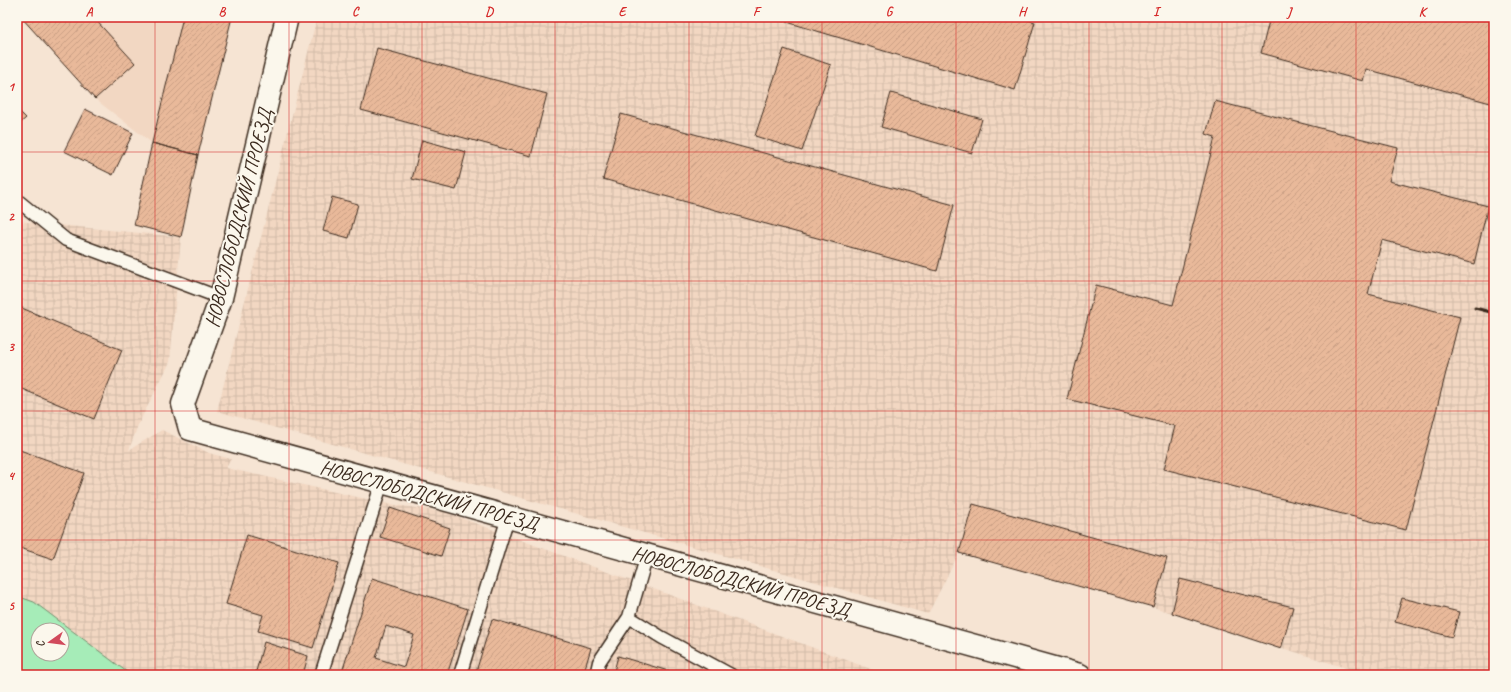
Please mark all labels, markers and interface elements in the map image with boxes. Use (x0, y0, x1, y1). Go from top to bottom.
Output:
text: A (86, 4, 94, 20)
text: B (219, 4, 227, 20)
text: C (352, 4, 360, 20)
text: D (485, 4, 494, 20)
text: E (619, 4, 628, 20)
text: F (753, 4, 762, 20)
text: G (886, 4, 894, 20)
text: H (1018, 4, 1028, 20)
text: I (1153, 4, 1162, 20)
text: J (1286, 4, 1293, 20)
text: K (1419, 4, 1429, 20)
text: 1 (8, 79, 16, 95)
street label: НОВОСЛОБОДСКИЙ ПРОЕЗД (199, 105, 278, 330)
text: 2 (8, 209, 15, 225)
text: 3 (8, 339, 15, 355)
street label: НОВОСЛОБОДСКИЙ ПРОЕЗД (317, 454, 542, 537)
text: 4 (8, 468, 16, 484)
street label: НОВОСЛОБОДСКИЙ ПРОЕЗД (629, 540, 854, 623)
text: 5 (8, 598, 15, 614)
north arrow (30, 622, 70, 662)
text: С (32, 639, 48, 649)

